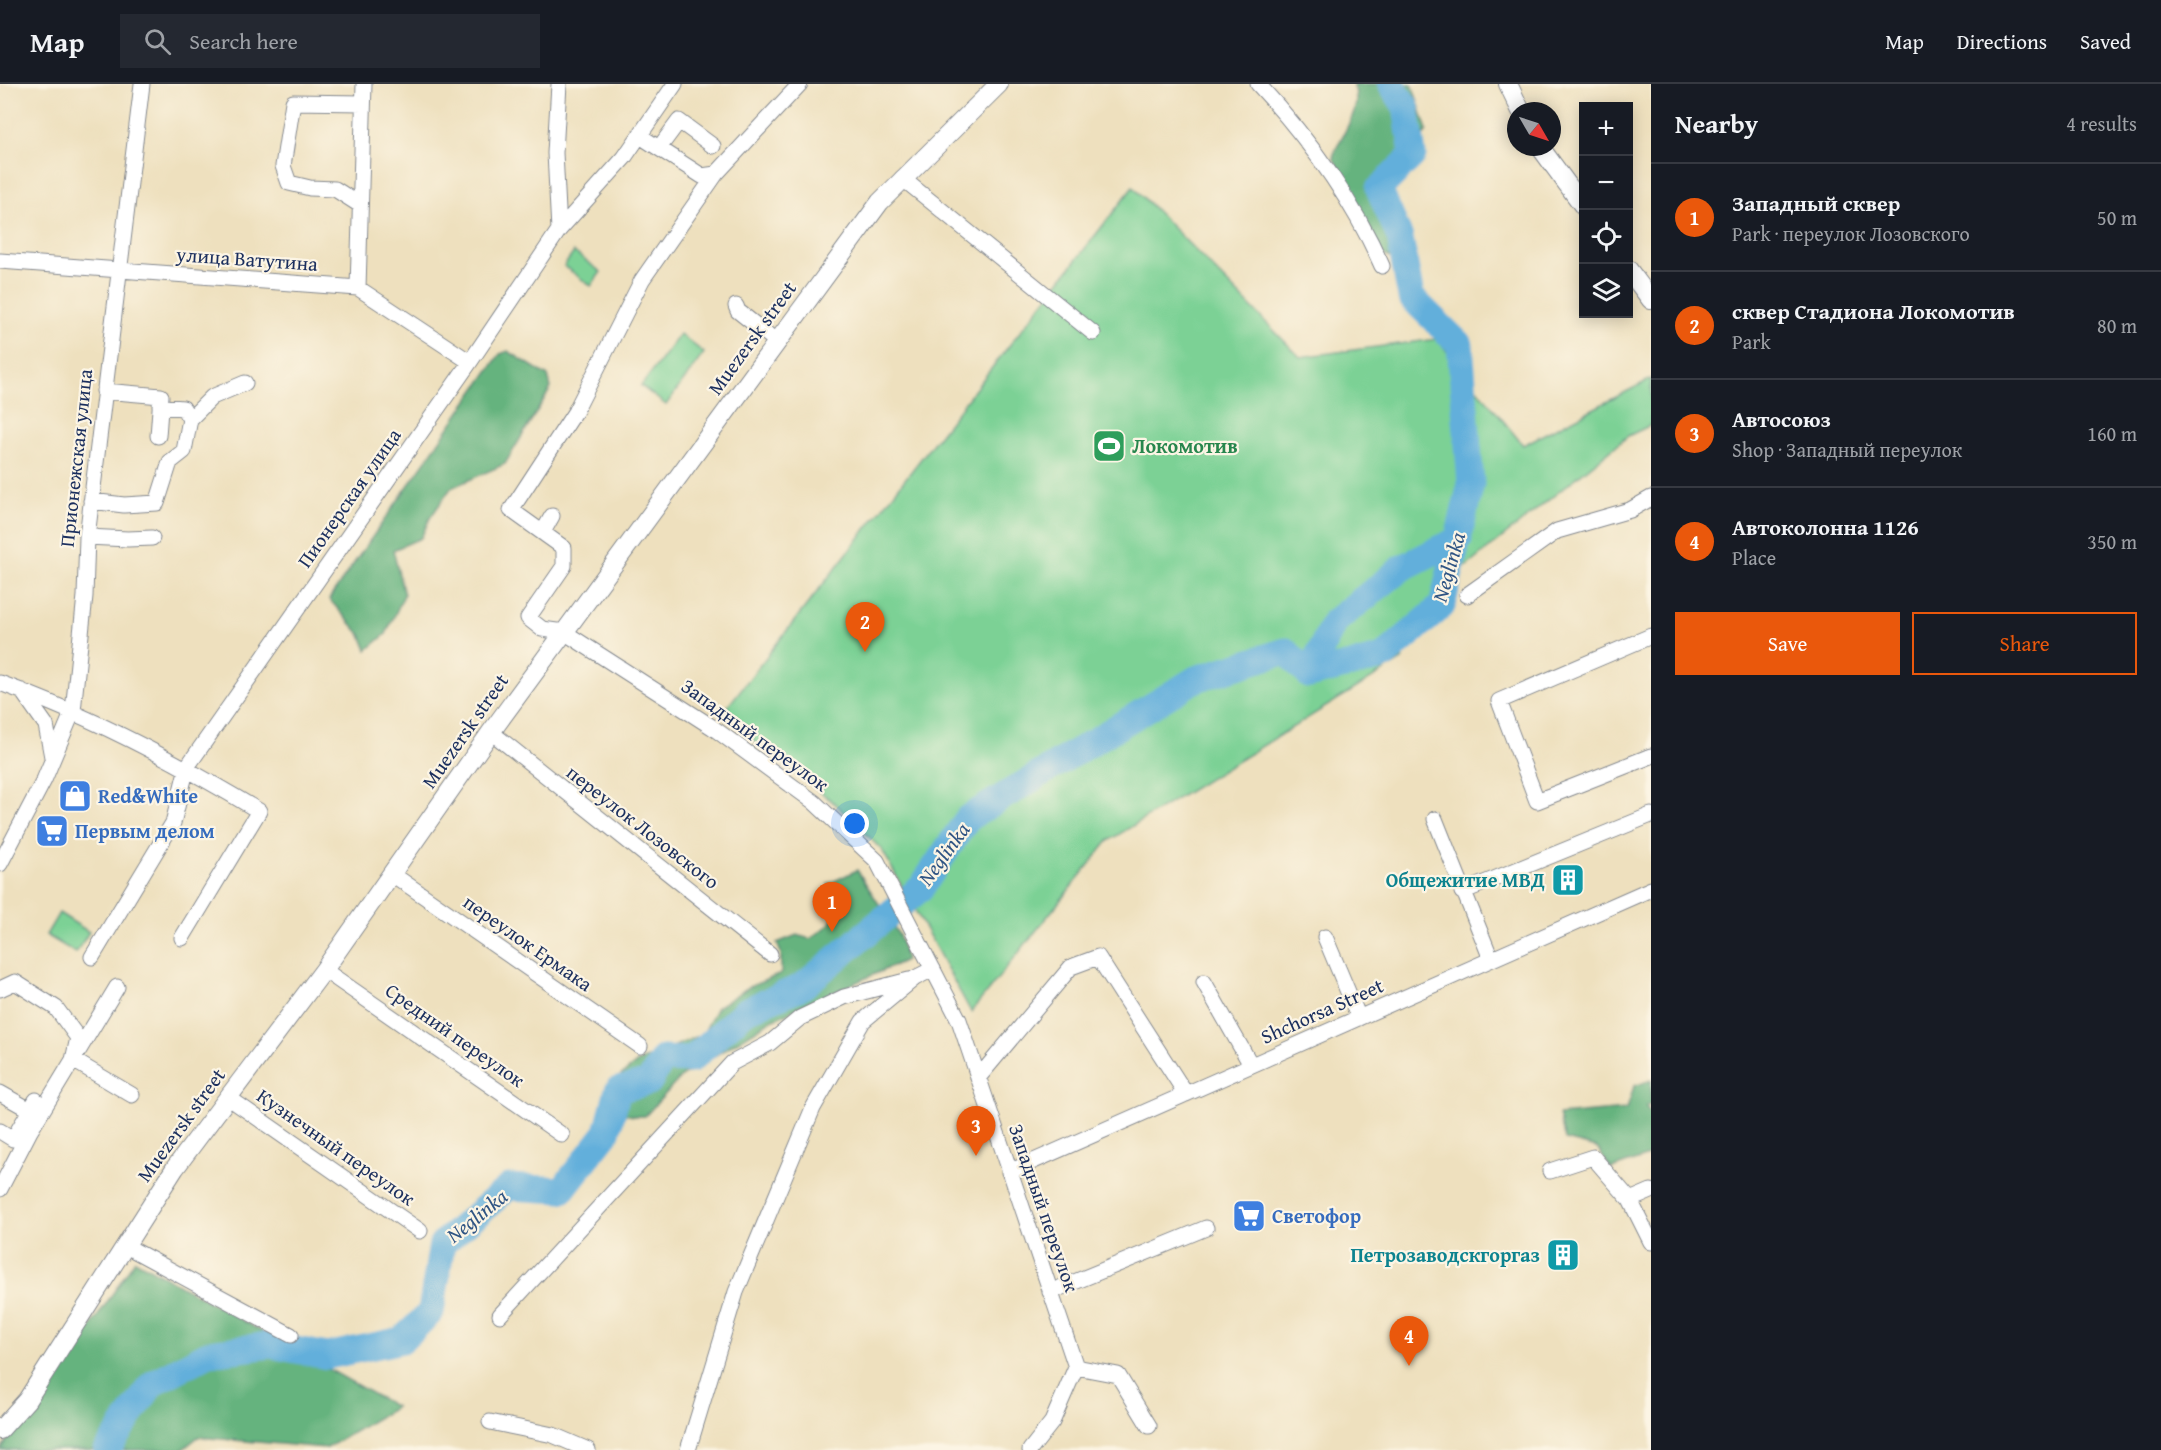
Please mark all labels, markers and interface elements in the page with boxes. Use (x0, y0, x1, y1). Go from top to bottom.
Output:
search box (120, 14, 540, 68)
text: Map (30, 21, 84, 62)
icon: search (141, 25, 174, 58)
text: Search here (189, 25, 298, 57)
text: Map (1885, 26, 1924, 57)
text: Directions (1957, 26, 2047, 57)
text: Saved (2080, 26, 2131, 57)
north arrow (1507, 102, 1561, 156)
map controls (1579, 102, 1633, 318)
button: + (1579, 102, 1633, 156)
text: Nearby (1675, 104, 1758, 143)
text: 4 results (2066, 109, 2137, 138)
button: − (1579, 156, 1633, 210)
text: Западный сквер (1732, 187, 1900, 219)
text: 1 (1689, 203, 1700, 232)
text: 50 m (2097, 203, 2137, 232)
button: locate (1579, 210, 1633, 264)
text: Park · переулок Лозовского (1732, 219, 1970, 248)
street label: улица Ватутина (174, 239, 319, 278)
button: layers (1579, 264, 1633, 318)
street label: Muezersk street (700, 275, 803, 401)
text: сквер Стадиона Локомотив (1732, 295, 2015, 327)
text: 2 (1689, 311, 1700, 340)
text: 80 m (2097, 311, 2137, 340)
text: Park (1732, 327, 1771, 356)
street label: Прионежская улица (52, 367, 99, 548)
text: Автосоюз (1732, 403, 1831, 435)
text: 3 (1689, 419, 1700, 448)
text: 160 m (2087, 419, 2137, 448)
street label: Пионерская улица (290, 422, 408, 573)
sports icon: Локомотив (1091, 428, 1127, 464)
place label: Локомотив (1132, 431, 1238, 460)
text: Shop · Западный переулок (1732, 435, 1962, 464)
text: Автоколонна 1126 (1732, 511, 1919, 543)
text: 4 (1689, 527, 1700, 556)
text: 350 m (2087, 527, 2137, 556)
water label: Neglinka (1424, 528, 1473, 606)
text: Place (1732, 543, 1776, 572)
pin: 2 (846, 602, 884, 652)
button: Save (1675, 612, 1900, 675)
button: Share (1912, 612, 2137, 675)
street label: Muezersk street (414, 667, 515, 794)
street label: Западный переулок (676, 671, 835, 798)
street label: переулок Лозовского (561, 758, 726, 896)
shop icon: Red&White (57, 778, 93, 814)
place label: Red&White (98, 781, 198, 810)
your location (840, 809, 869, 838)
supermarket icon: Первым делом (34, 813, 70, 849)
place label: Первым делом (75, 816, 215, 845)
water label: Neglinka (910, 816, 977, 892)
building icon: Общежитие МВД (1550, 862, 1586, 898)
place label: Общежитие МВД (1386, 865, 1545, 894)
pin: 1 (812, 882, 852, 932)
street label: переулок Ермака (458, 887, 599, 998)
street label: Shchorsa Street (1256, 971, 1388, 1051)
street label: Средний переулок (380, 976, 531, 1094)
street label: Muezersk street (129, 1062, 232, 1188)
street label: Кузнечный переулок (251, 1081, 422, 1213)
pin: 3 (956, 1106, 996, 1156)
street label: Западный переулок (1002, 1120, 1087, 1296)
water label: Neglinka (438, 1181, 514, 1251)
supermarket icon: Светофор (1231, 1198, 1267, 1234)
place label: Светофор (1272, 1201, 1361, 1230)
building icon: Петрозаводскгоргаз (1545, 1237, 1581, 1273)
place label: Петрозаводскгоргаз (1350, 1240, 1540, 1269)
pin: 4 (1390, 1316, 1428, 1366)

